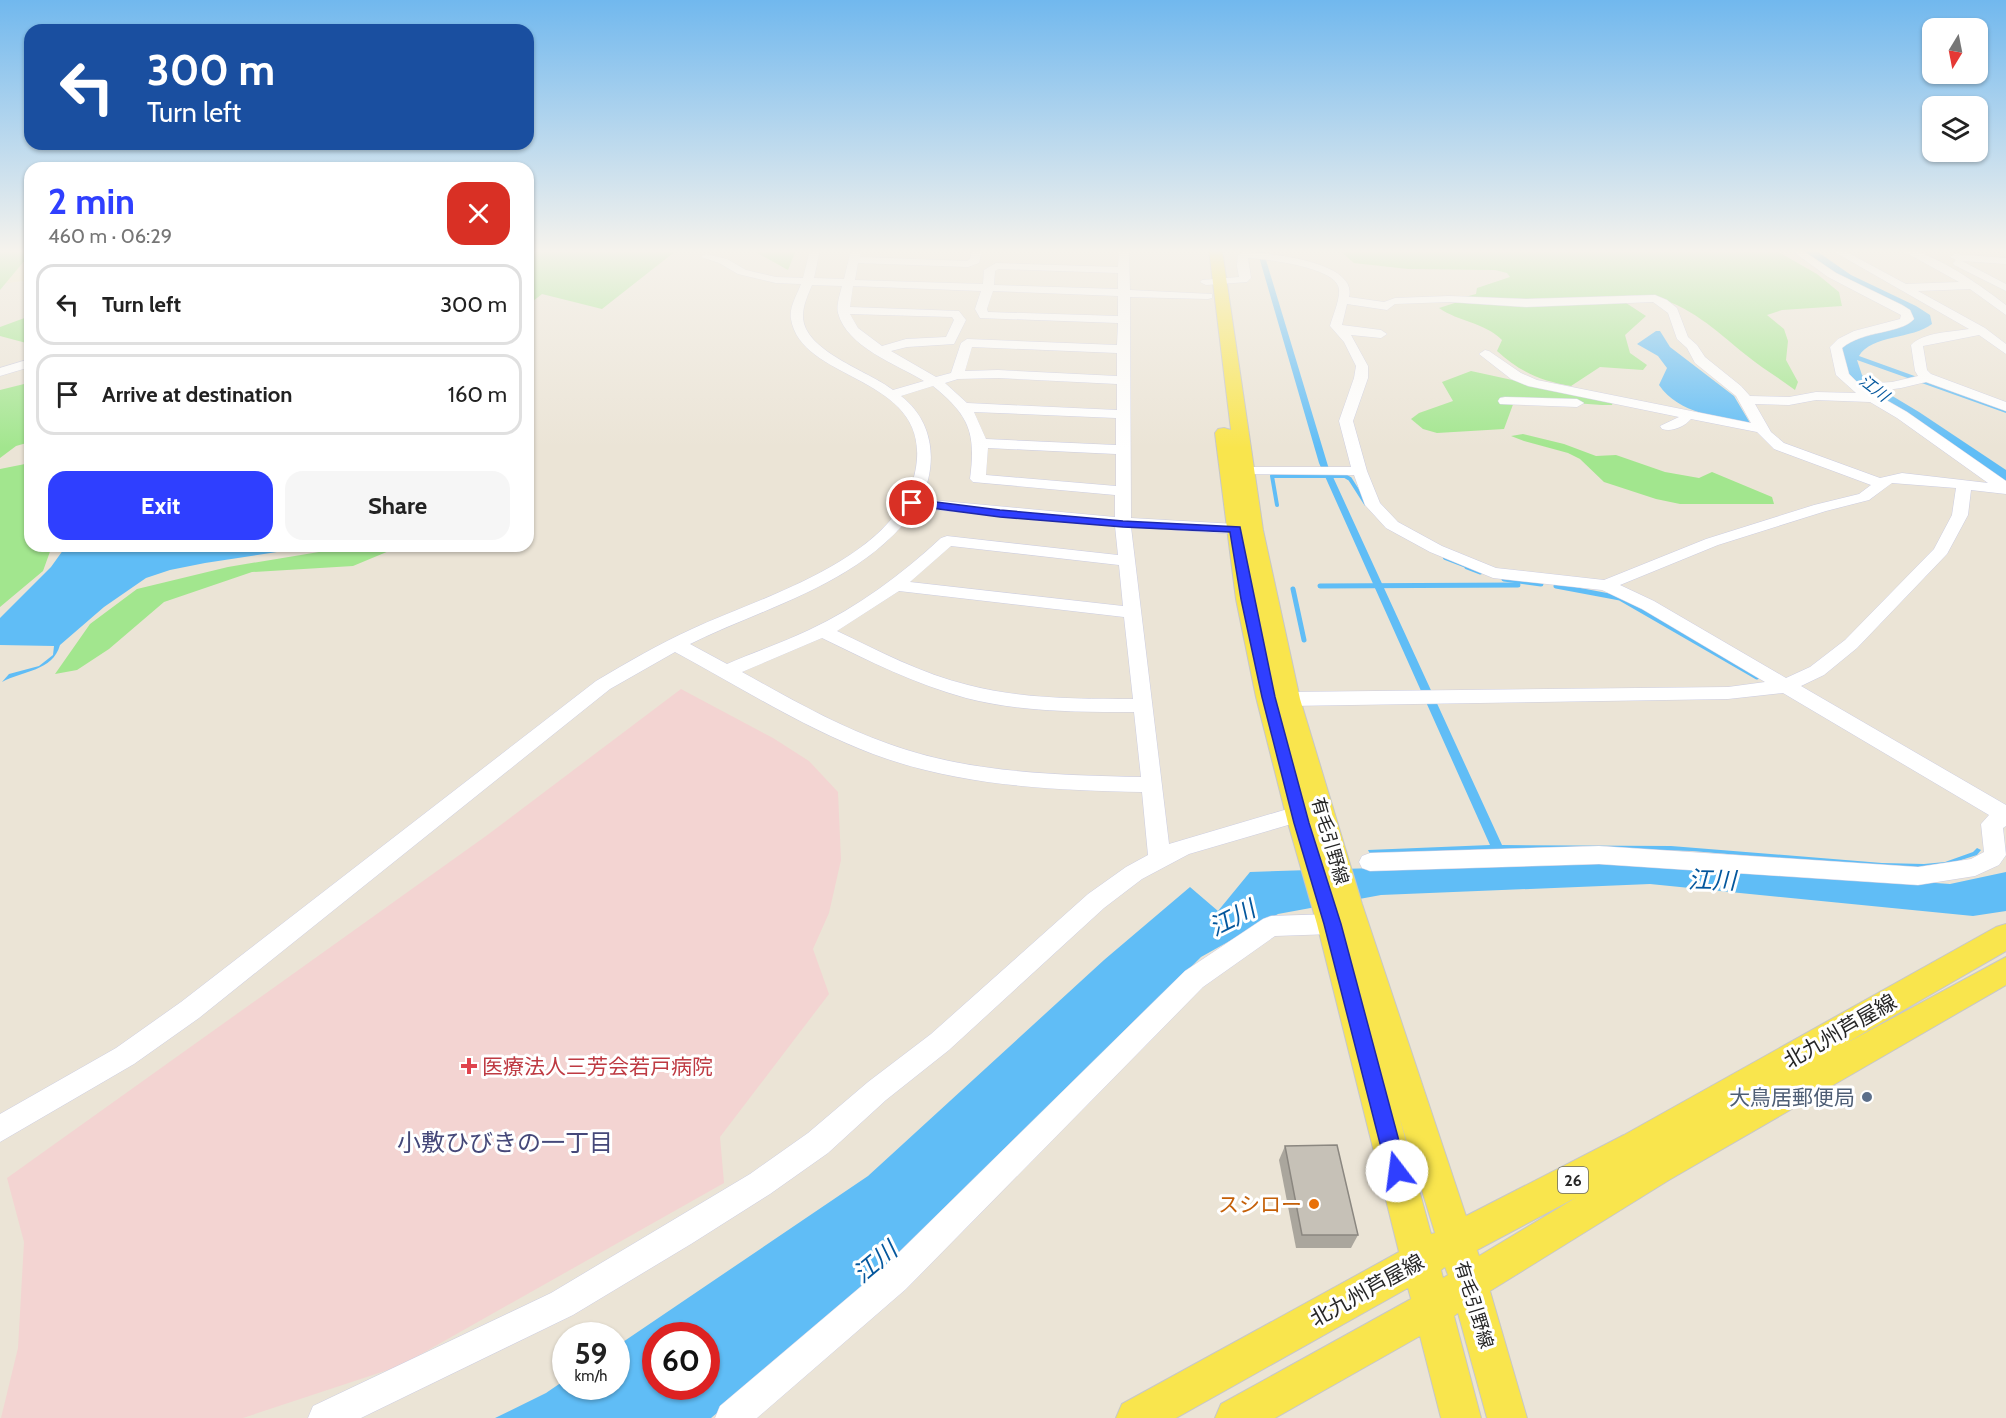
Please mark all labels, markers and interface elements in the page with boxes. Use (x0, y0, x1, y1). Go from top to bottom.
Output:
north arrow (1922, 18, 1988, 84)
map controls (1922, 18, 1988, 162)
text: 300 m (147, 44, 275, 96)
icon: left (48, 48, 126, 126)
text: Turn left (147, 96, 241, 129)
button: layers (1922, 96, 1988, 162)
text: 2 min (48, 179, 135, 223)
button: close (447, 182, 510, 245)
text: 460 m · 06:29 (48, 224, 172, 248)
icon: left (51, 288, 84, 321)
text: Turn left (102, 291, 181, 318)
text: 300 m (440, 291, 507, 318)
water label: 江川 (1855, 371, 1894, 406)
icon: arrive (51, 378, 84, 411)
text: Arrive at destination (102, 381, 292, 408)
text: 160 m (448, 381, 507, 408)
button: Exit (48, 471, 273, 540)
button: Share (285, 471, 510, 540)
pin (886, 477, 937, 528)
icon: arrive (895, 486, 928, 519)
street label: 有毛引野線 (1307, 795, 1353, 887)
water label: 江川 (1688, 865, 1739, 895)
water label: 江川 (1204, 893, 1263, 942)
street label: 北九州芦屋線 (1779, 989, 1901, 1073)
place label: 医療法人三芳会若戸病院 (482, 1054, 713, 1079)
marker: 医療法人三芳会若戸病院 (460, 1057, 478, 1075)
place label: 大鳥居郵便局 (1729, 1085, 1855, 1110)
marker: 大鳥居郵便局 (1860, 1090, 1874, 1104)
district label: 小敷ひびきの一丁目 (397, 1128, 613, 1157)
position arrow (1365, 1139, 1429, 1203)
road number: 26 (1558, 1167, 1588, 1193)
place label: スシロー (1218, 1192, 1302, 1217)
marker: スシロー (1307, 1197, 1321, 1211)
water label: 江川 (847, 1234, 905, 1289)
street label: 北九州芦屋線 (1306, 1249, 1428, 1331)
street label: 有毛引野線 (1450, 1259, 1498, 1351)
speed limit sign: 60 (642, 1322, 720, 1400)
text: 59 (575, 1335, 607, 1372)
text: km/h (575, 1367, 607, 1385)

